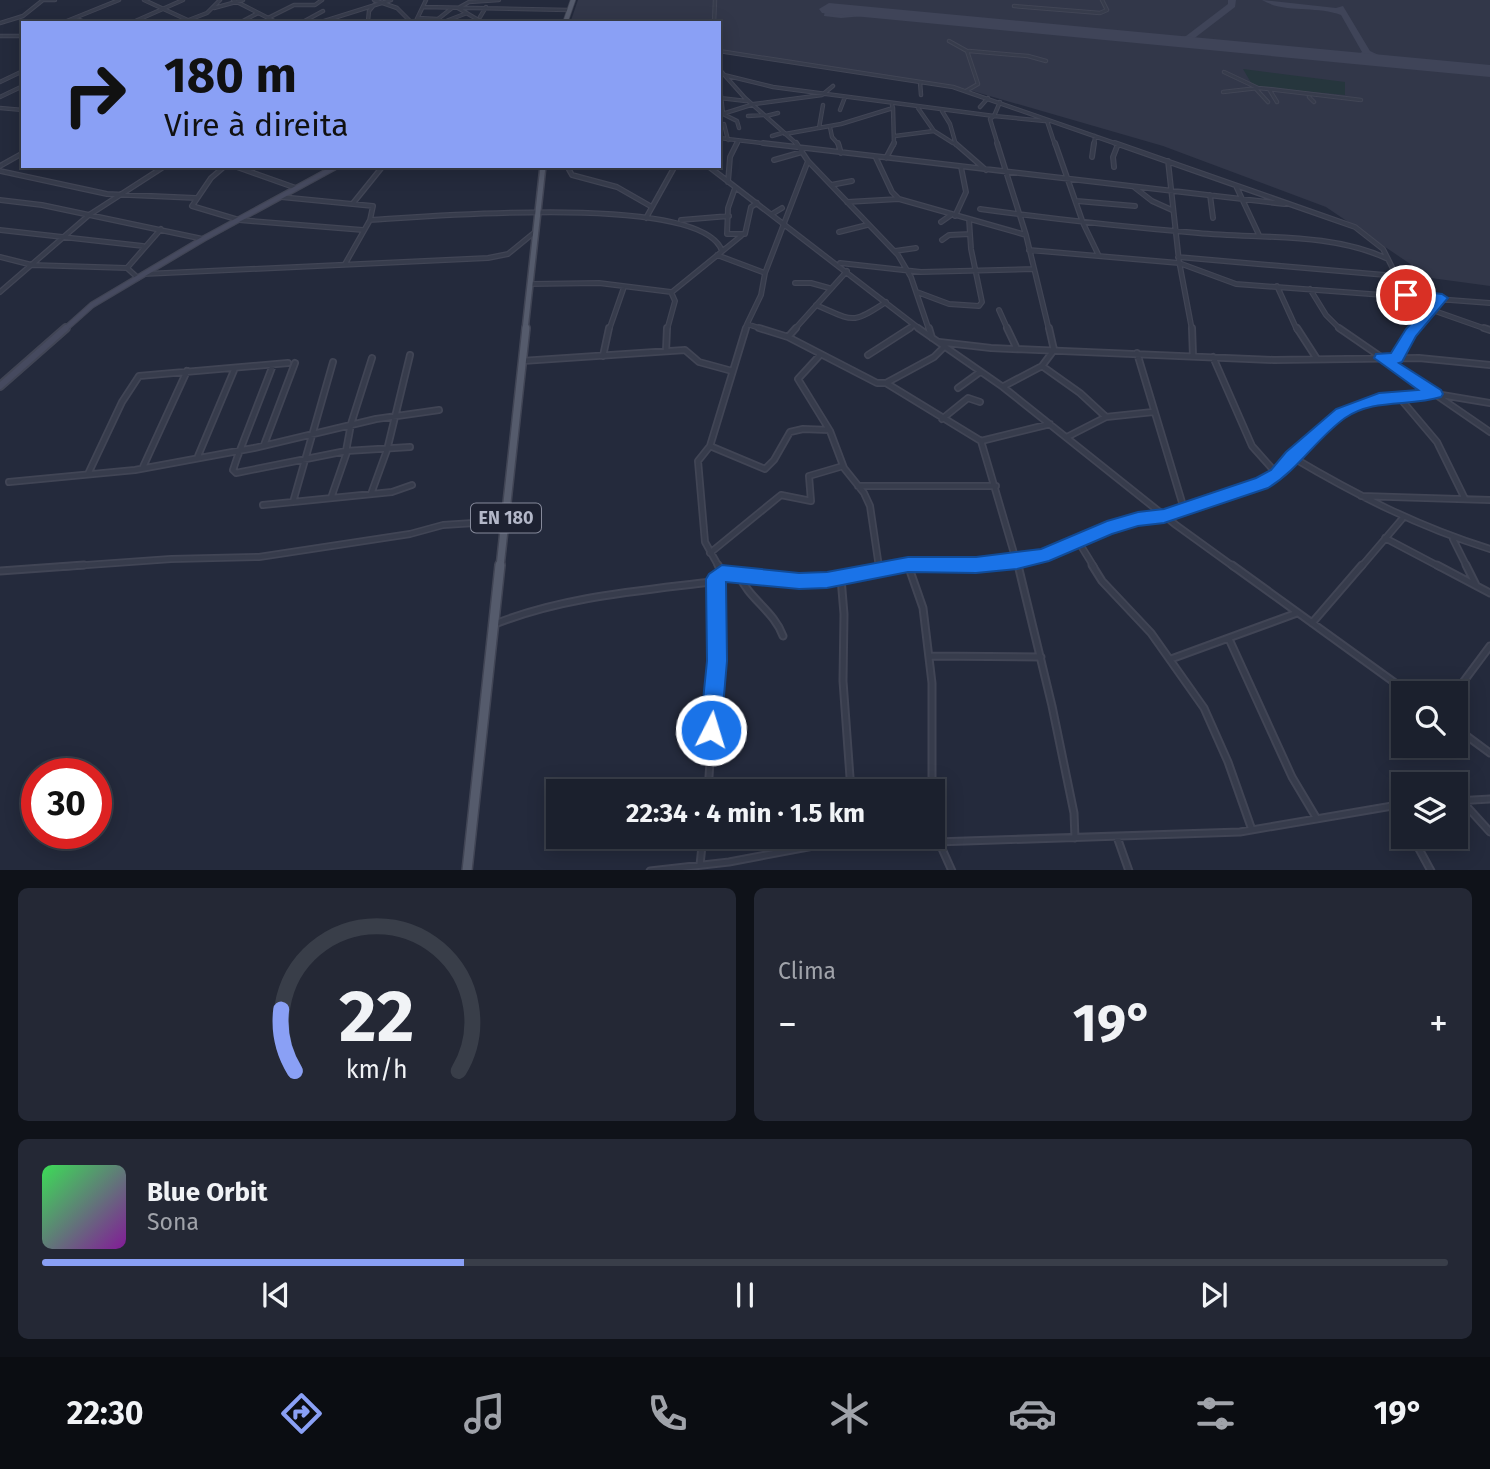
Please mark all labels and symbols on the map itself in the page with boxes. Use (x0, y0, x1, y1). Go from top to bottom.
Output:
pin (1376, 265, 1436, 325)
road number: EN 180 (471, 504, 541, 532)
position arrow (674, 693, 748, 767)
speed limit sign: 30 (21, 758, 112, 849)

